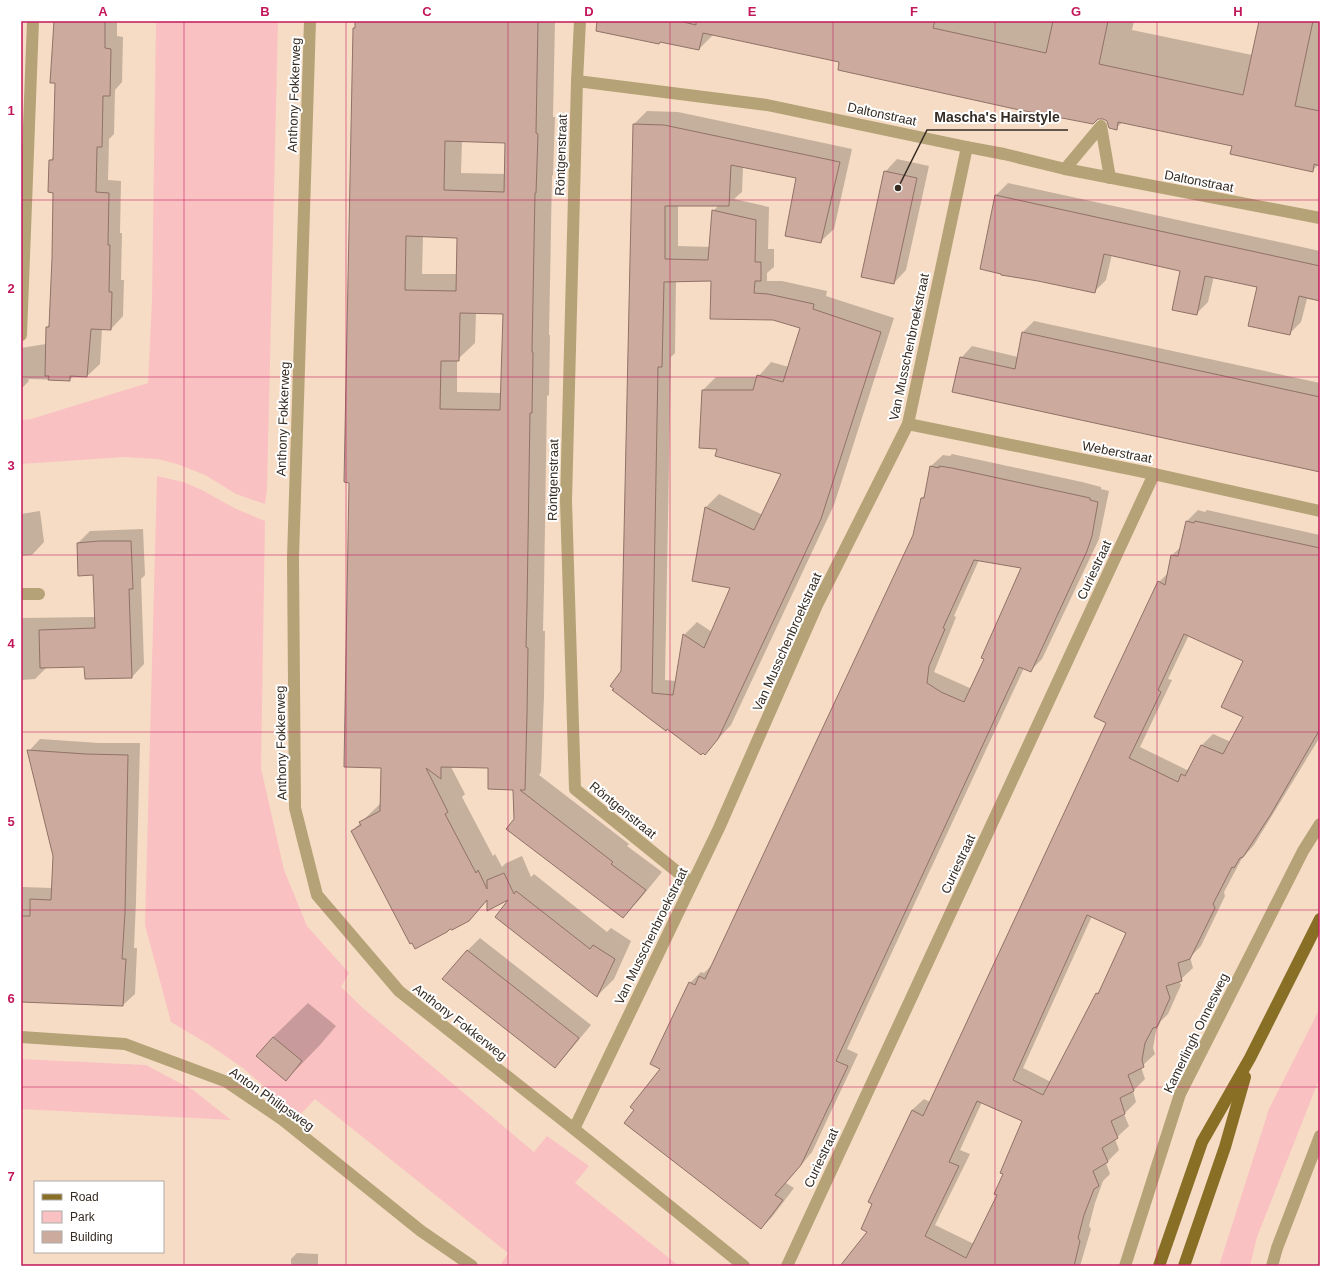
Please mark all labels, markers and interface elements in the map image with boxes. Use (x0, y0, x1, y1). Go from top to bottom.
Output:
text: A (98, 4, 108, 19)
text: B (260, 4, 270, 19)
text: C (422, 4, 432, 19)
text: D (584, 4, 594, 19)
text: E (748, 4, 757, 19)
text: F (910, 4, 918, 19)
text: G (1071, 4, 1081, 19)
text: H (1233, 4, 1243, 19)
street label: Anthony Fokkerweg (284, 37, 304, 153)
street label: Daltonstraat (846, 99, 918, 129)
text: 1 (7, 103, 15, 118)
callout: Mascha's Hairstyle (927, 104, 1068, 130)
text: Mascha's Hairstyle (934, 109, 1060, 125)
street label: Röntgenstraat (552, 114, 570, 196)
street label: Daltonstraat (1163, 167, 1235, 195)
street label: Van Musschenbroekstraat (886, 272, 932, 422)
text: 2 (7, 281, 15, 296)
street label: Anthony Fokkerweg (273, 361, 293, 477)
street label: Weberstraat (1081, 438, 1153, 466)
street label: Röntgenstraat (545, 439, 561, 521)
text: 3 (7, 458, 15, 473)
street label: Curiestraat (1074, 538, 1114, 602)
street label: Van Musschenbroekstraat (750, 570, 825, 714)
text: 4 (7, 636, 15, 651)
street label: Anthony Fokkerweg (272, 685, 290, 801)
street label: Röntgenstraat (587, 778, 660, 842)
text: 5 (7, 814, 15, 829)
street label: Curiestraat (938, 832, 978, 896)
street label: Van Musschenbroekstraat (611, 865, 691, 1007)
street label: Kamerlingh Onnesweg (1160, 971, 1232, 1095)
street label: Anthony Fokkerweg (410, 981, 510, 1063)
text: 6 (7, 991, 15, 1006)
street label: Anton Philipsweg (227, 1064, 317, 1134)
street label: Curiestraat (801, 1126, 841, 1190)
text: 7 (7, 1169, 15, 1184)
legend (34, 1181, 164, 1253)
text: Road (70, 1190, 99, 1204)
text: Park (70, 1210, 96, 1224)
text: Building (70, 1230, 113, 1244)

